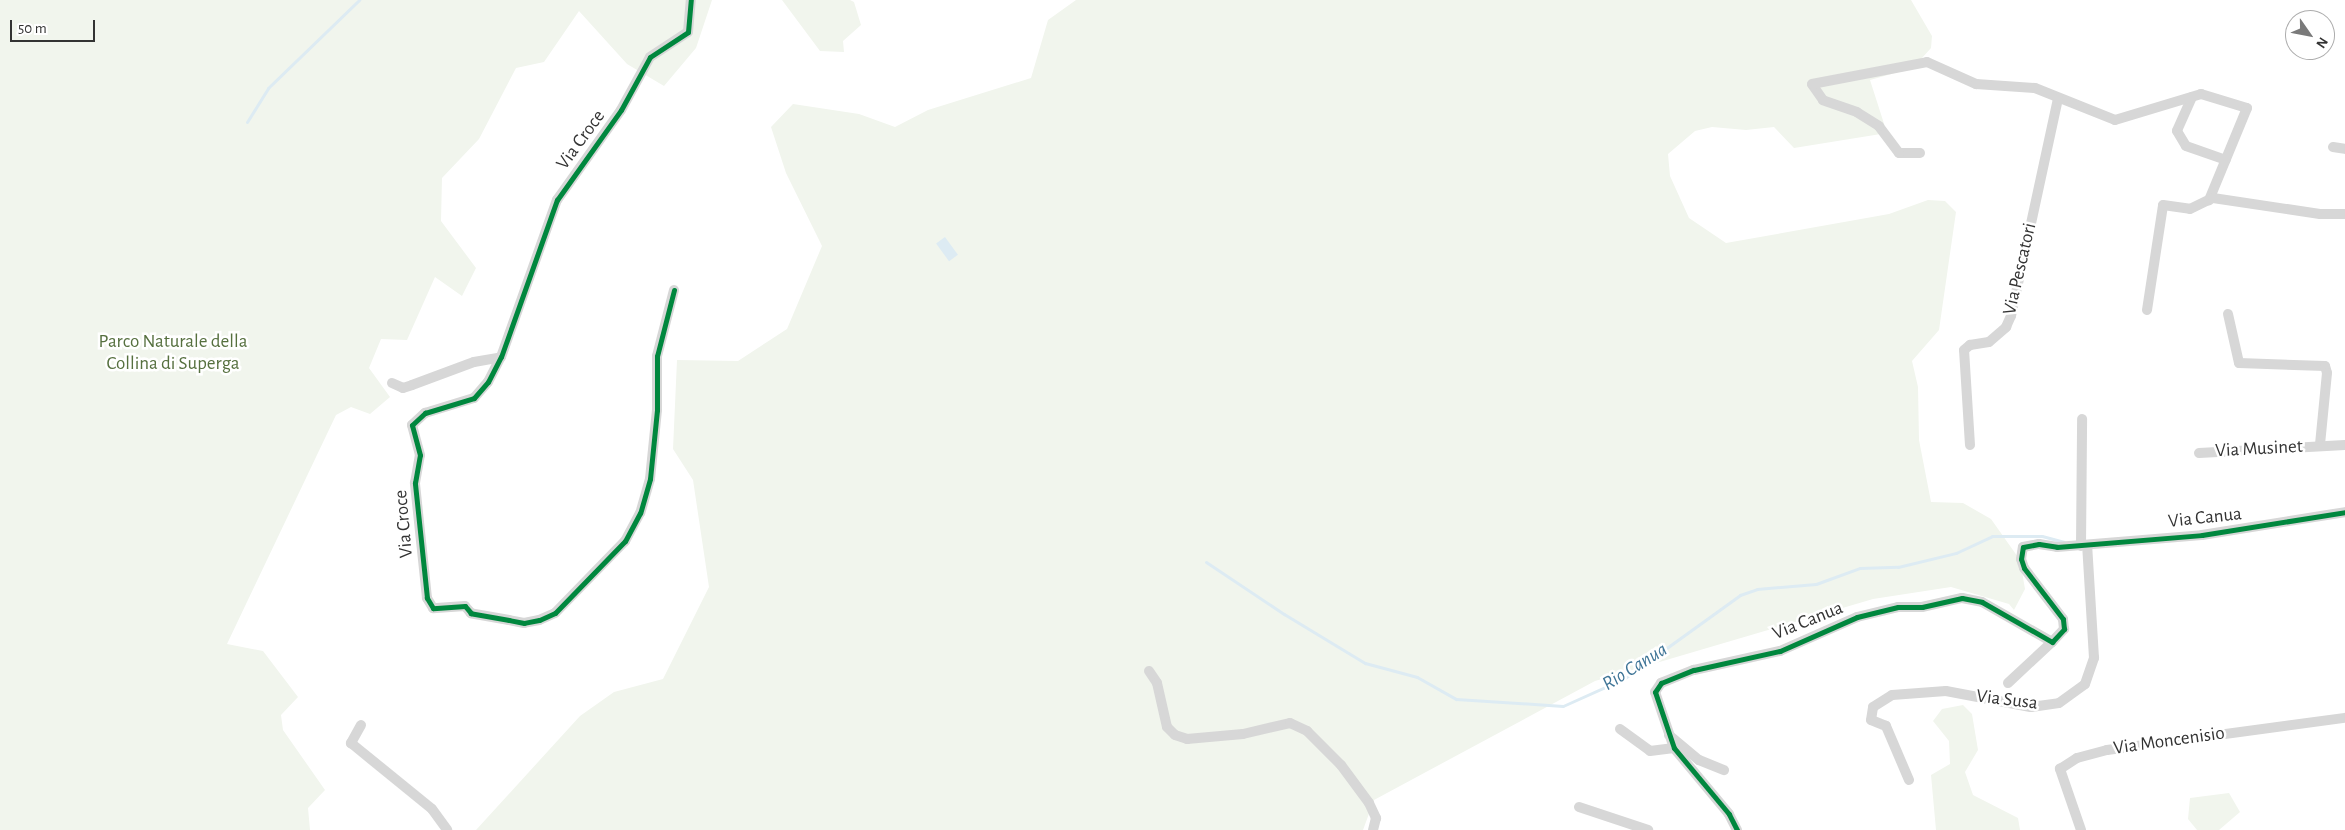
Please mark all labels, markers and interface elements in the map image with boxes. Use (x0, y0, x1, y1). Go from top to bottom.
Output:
scale bar (12, 10, 98, 42)
north arrow (2285, 10, 2335, 60)
text: 50 m (18, 21, 47, 36)
text: N (2313, 35, 2330, 51)
street label: Via Croce (552, 106, 610, 174)
street label: Via Pescatori (1998, 221, 2042, 317)
park label: Parco Naturale della Collina di Superga (99, 331, 247, 375)
street label: Via Musinet (2215, 435, 2303, 463)
street label: Via Croce (390, 489, 418, 559)
street label: Via Canua (2167, 503, 2243, 533)
street label: Via Canua (1769, 597, 1847, 645)
water label: Rio Canua (1598, 638, 1672, 696)
street label: Via Susa (1975, 685, 2039, 715)
street label: Via Moncenisio (2112, 722, 2226, 760)

